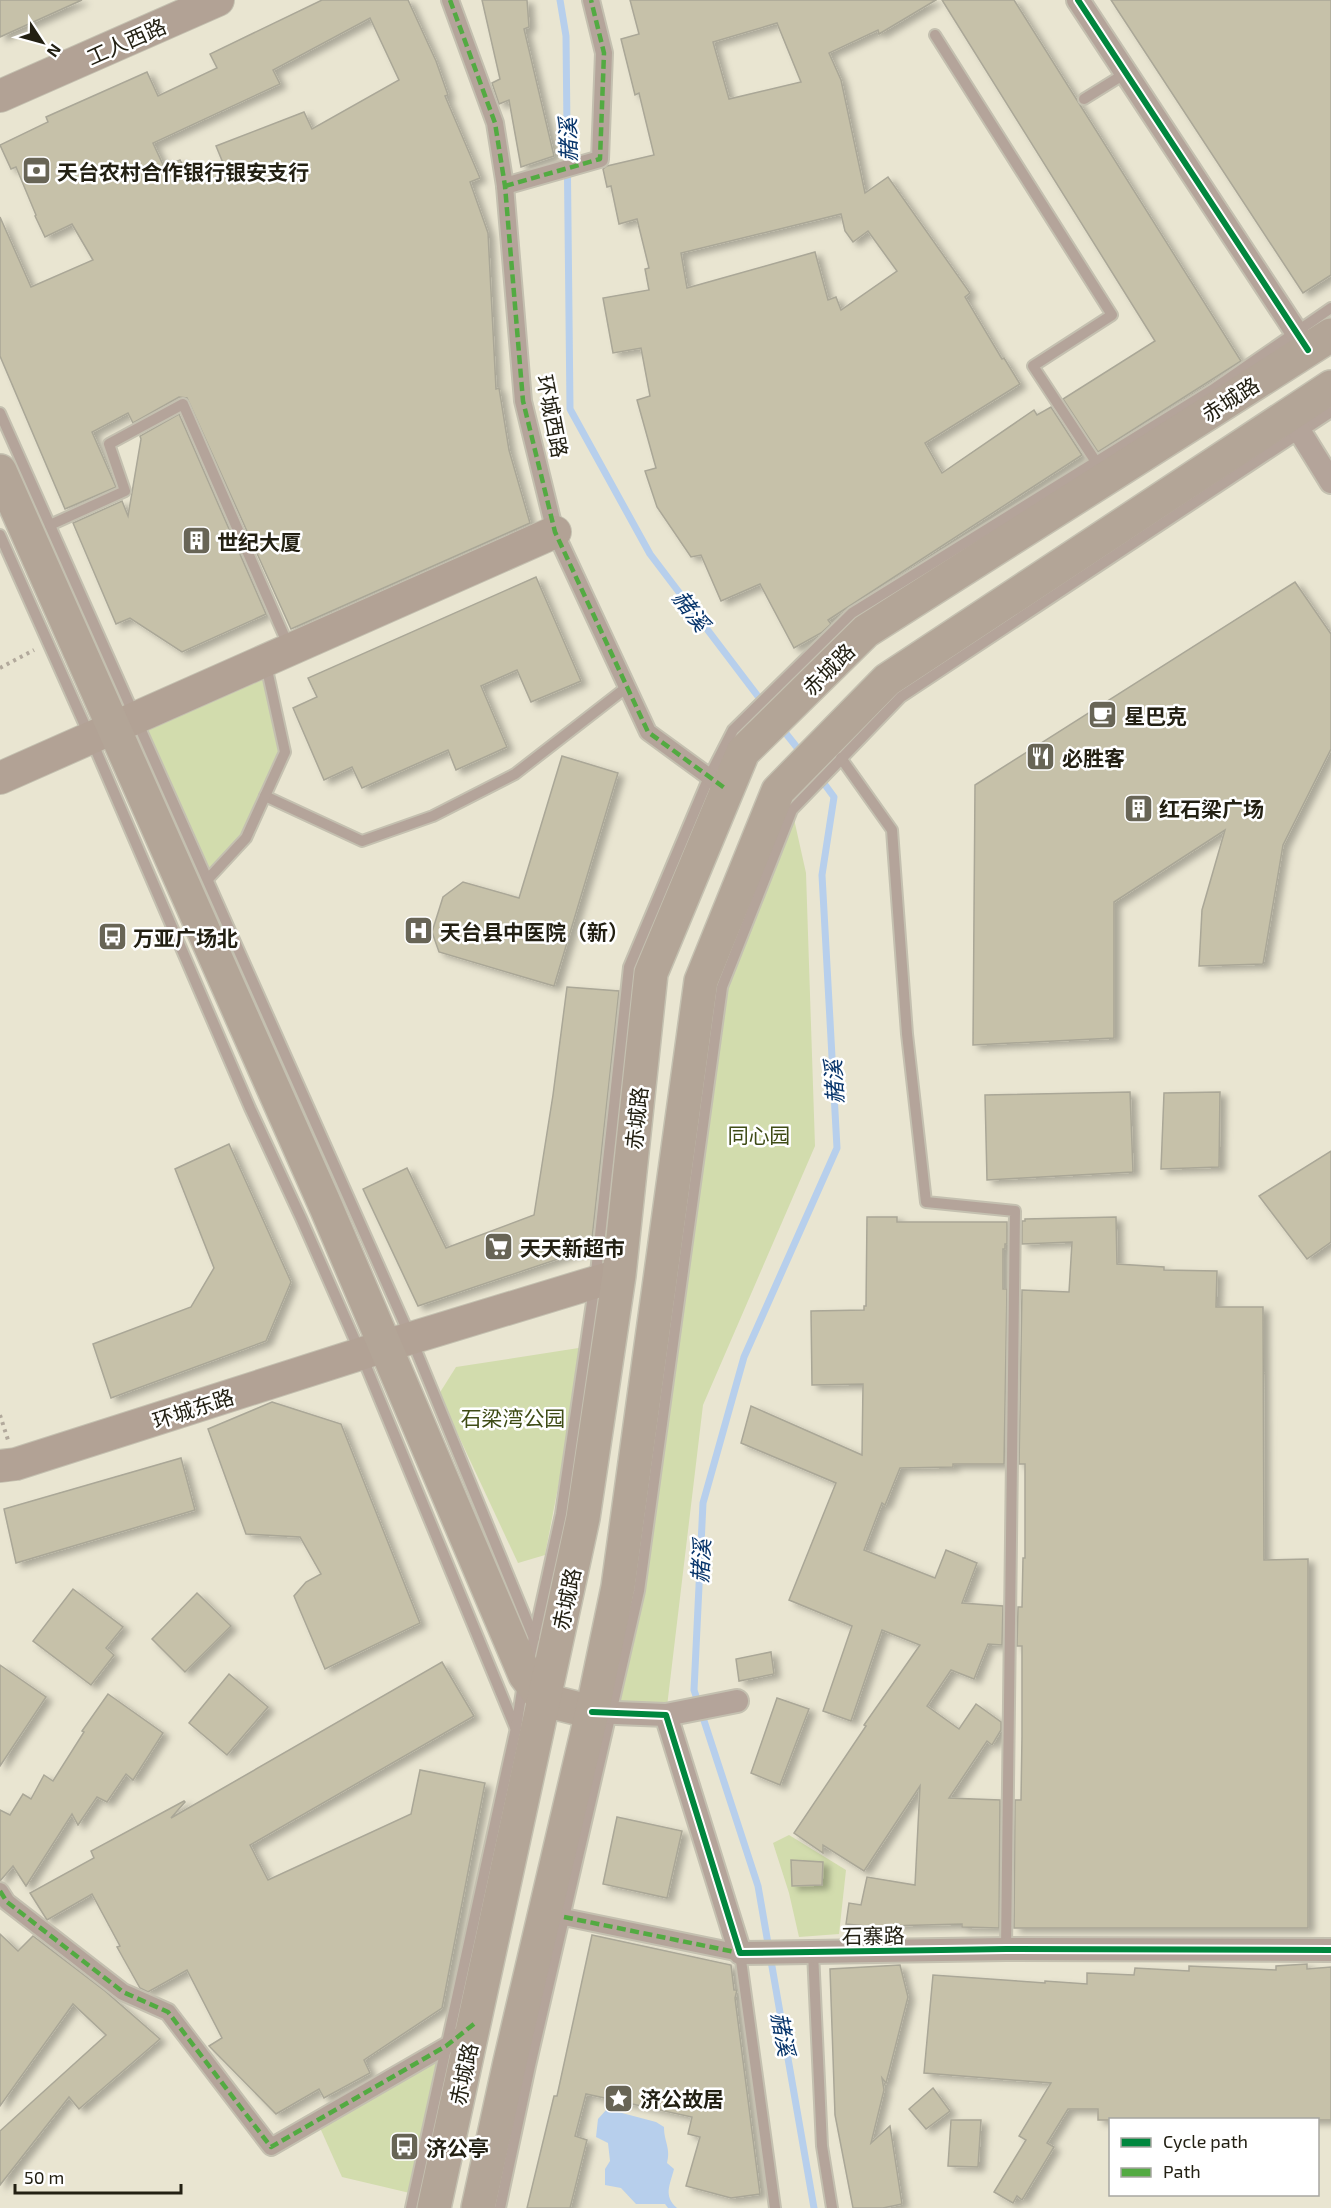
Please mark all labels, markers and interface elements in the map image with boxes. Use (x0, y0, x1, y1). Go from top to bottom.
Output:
north arrow (12, 12, 72, 72)
street label: 工人西路 (83, 12, 169, 70)
text: N (43, 41, 66, 61)
water label: 赭溪 (554, 116, 580, 162)
bank icon: 天台农村合作银行银安支行 (20, 155, 52, 187)
place label: 天台农村合作银行银安支行 (57, 159, 309, 184)
street label: 赤城路 (1197, 371, 1263, 427)
street label: 环城西路 (533, 372, 573, 460)
building icon: 世纪大厦 (180, 525, 212, 557)
place label: 世纪大厦 (217, 529, 301, 554)
water label: 赭溪 (668, 585, 717, 637)
street label: 赤城路 (797, 638, 859, 700)
cafe icon: 星巴克 (1087, 699, 1119, 731)
place label: 星巴克 (1124, 703, 1187, 728)
restaurant icon: 必胜客 (1025, 741, 1057, 773)
place label: 必胜客 (1062, 745, 1125, 770)
building icon: 红石梁广场 (1122, 792, 1154, 824)
place label: 红石梁广场 (1159, 796, 1264, 821)
hospital icon: 天台县中医院（新） (403, 915, 435, 947)
place label: 天台县中医院（新） (440, 919, 629, 944)
bus stop icon: 万亚广场北 (96, 921, 128, 953)
place label: 万亚广场北 (133, 925, 238, 950)
water label: 赭溪 (819, 1057, 847, 1105)
street label: 赤城路 (620, 1085, 652, 1151)
park label: 同心园 (728, 1122, 791, 1147)
supermarket icon: 天天新超市 (483, 1231, 515, 1263)
place label: 天天新超市 (520, 1235, 625, 1260)
street label: 环城东路 (149, 1383, 237, 1433)
park label: 石梁湾公园 (461, 1405, 566, 1430)
water label: 赭溪 (686, 1536, 714, 1584)
street label: 赤城路 (547, 1566, 585, 1632)
street label: 石寨路 (841, 1922, 905, 1948)
water label: 赭溪 (767, 2010, 801, 2060)
street label: 赤城路 (444, 2041, 482, 2107)
place icon: 济公故居 (603, 2082, 635, 2114)
place label: 济公故居 (640, 2086, 724, 2111)
legend (1109, 2118, 1319, 2196)
text: Cycle path (1163, 2130, 1248, 2152)
bus stop icon: 济公亭 (389, 2131, 421, 2163)
place label: 济公亭 (426, 2135, 489, 2160)
scale bar (15, 2157, 182, 2195)
text: Path (1163, 2160, 1201, 2182)
text: 50 m (24, 2166, 64, 2188)

